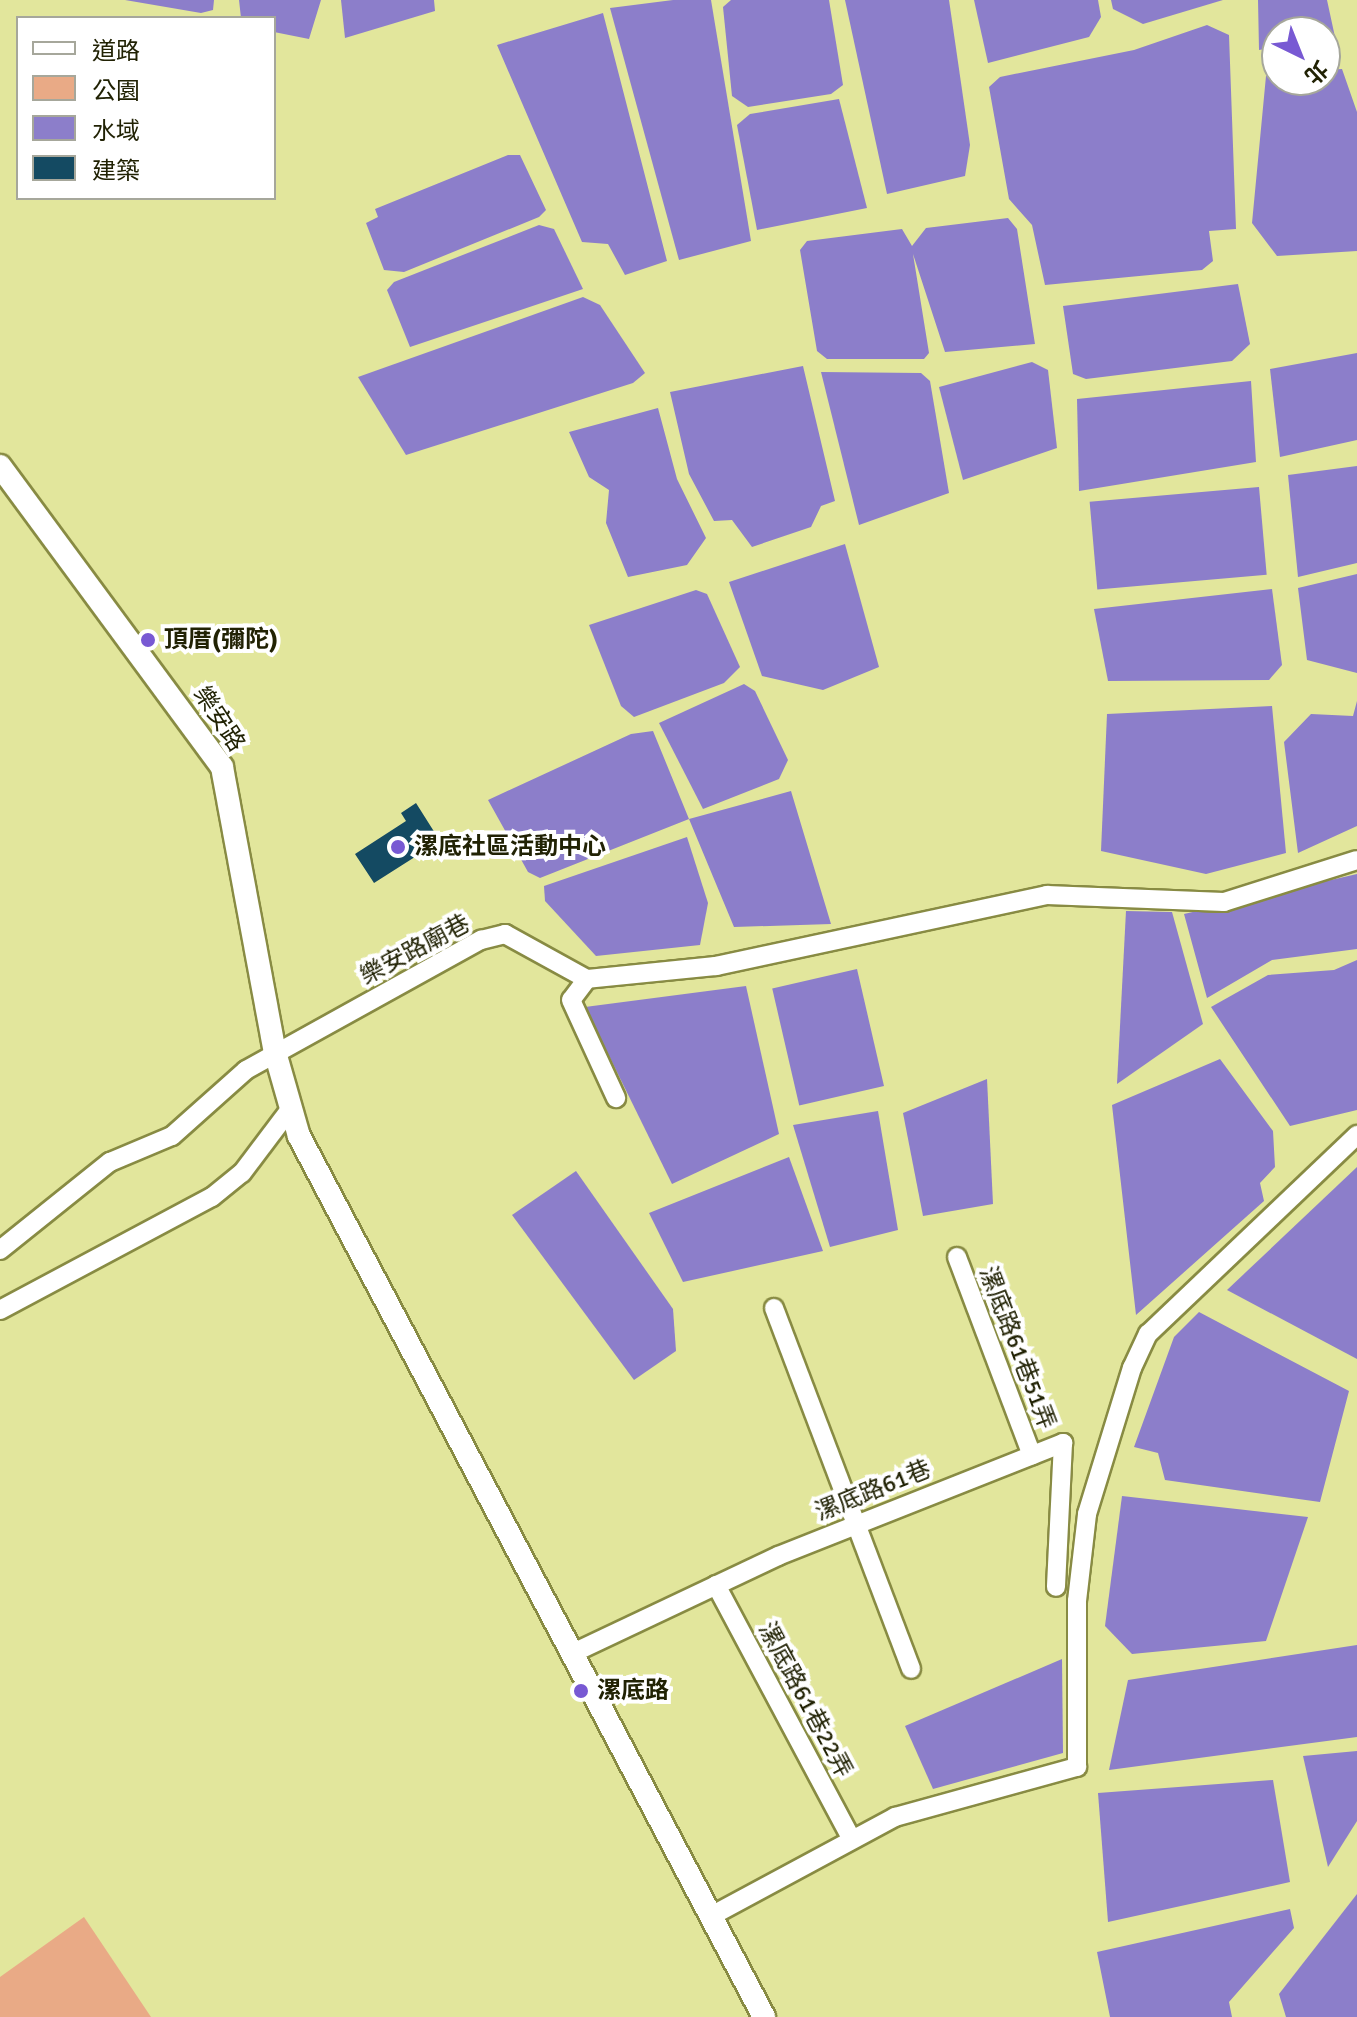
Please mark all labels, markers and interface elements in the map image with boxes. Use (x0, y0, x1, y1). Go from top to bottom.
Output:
legend (16, 16, 276, 200)
north arrow (1261, 16, 1341, 96)
text: 道路 (92, 36, 140, 66)
text: 北 (1299, 55, 1334, 90)
text: 公園 (92, 76, 140, 106)
text: 水域 (92, 116, 140, 146)
text: 建築 (92, 156, 140, 186)
place label: 頂厝(彌陀) (164, 626, 278, 654)
marker: 頂厝(彌陀) (139, 631, 157, 649)
street label: 樂安路 (187, 681, 251, 757)
place label: 漯底社區活動中心 (414, 833, 606, 861)
marker: 漯底社區活動中心 (389, 838, 407, 856)
street label: 樂安路廟巷 (355, 909, 475, 991)
street label: 漯底路61巷51弄 (973, 1263, 1061, 1433)
street label: 漯底路61巷 (811, 1455, 935, 1527)
street label: 漯底路61巷22弄 (752, 1617, 858, 1783)
place label: 漯底路 (597, 1677, 669, 1705)
marker: 漯底路 (572, 1682, 590, 1700)

